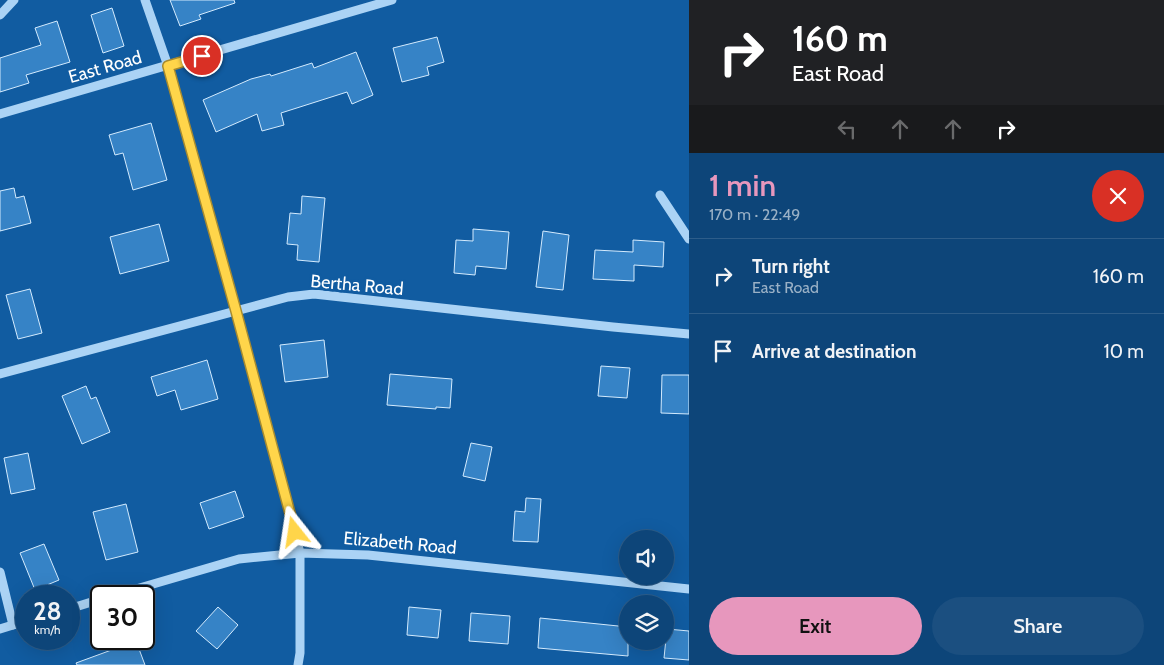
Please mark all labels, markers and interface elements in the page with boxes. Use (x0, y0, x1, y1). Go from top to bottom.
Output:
text: 160 m (792, 17, 888, 60)
icon: right (709, 20, 774, 85)
pin (181, 35, 223, 77)
icon: arrive (188, 42, 216, 70)
street label: East Road (66, 46, 144, 88)
text: East Road (792, 60, 884, 87)
icon: left (833, 115, 861, 143)
icon: ahead (886, 115, 914, 143)
icon: ahead (939, 115, 967, 143)
icon: right (992, 115, 1020, 143)
text: 1 min (709, 167, 776, 204)
button: close (1092, 170, 1144, 222)
text: 170 m · 22:49 (709, 205, 800, 224)
text: Turn right (752, 255, 830, 278)
icon: right (709, 262, 737, 290)
text: 160 m (1093, 265, 1144, 288)
street label: Bertha Road (310, 270, 404, 300)
text: East Road (752, 278, 819, 297)
icon: arrive (709, 337, 737, 365)
text: Arrive at destination (752, 340, 916, 363)
text: 10 m (1104, 340, 1144, 363)
position arrow (268, 505, 320, 557)
street label: Elizabeth Road (343, 527, 457, 559)
map controls (619, 530, 674, 650)
button: sound (619, 530, 674, 585)
speed limit sign: 30 (90, 585, 155, 650)
button: layers (619, 595, 674, 650)
text: 28 (33, 596, 62, 626)
button: Exit (709, 597, 922, 655)
button: Share (932, 597, 1144, 655)
text: km/h (34, 622, 61, 637)

